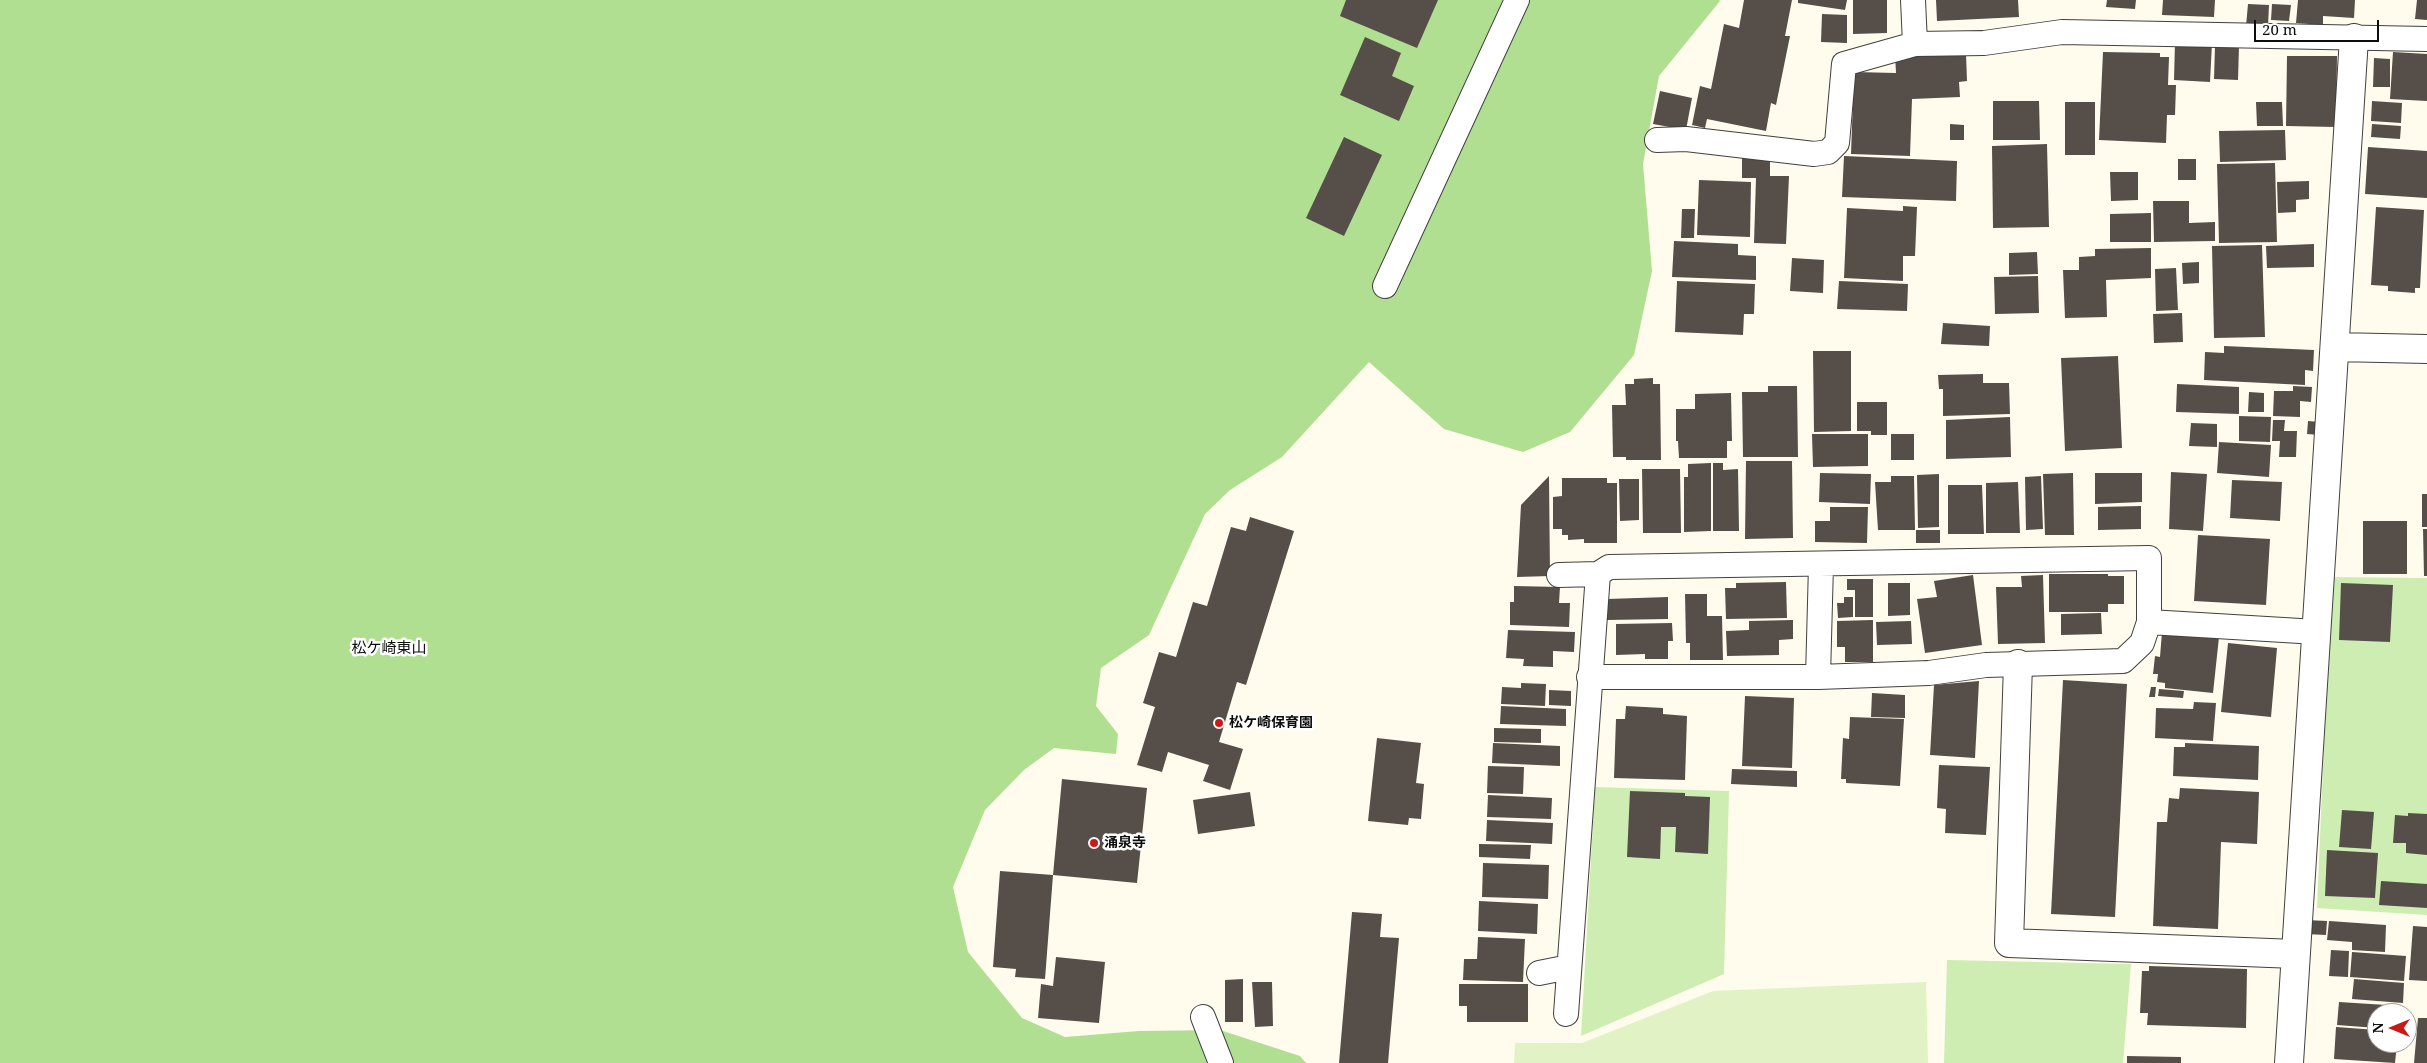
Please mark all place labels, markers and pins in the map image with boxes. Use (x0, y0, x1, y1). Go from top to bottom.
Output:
place label: 松ケ崎保育園 (1229, 715, 1313, 731)
marker: 松ケ崎保育園 (1213, 717, 1225, 729)
place label: 涌泉寺 (1104, 835, 1146, 851)
marker: 涌泉寺 (1088, 837, 1100, 849)

